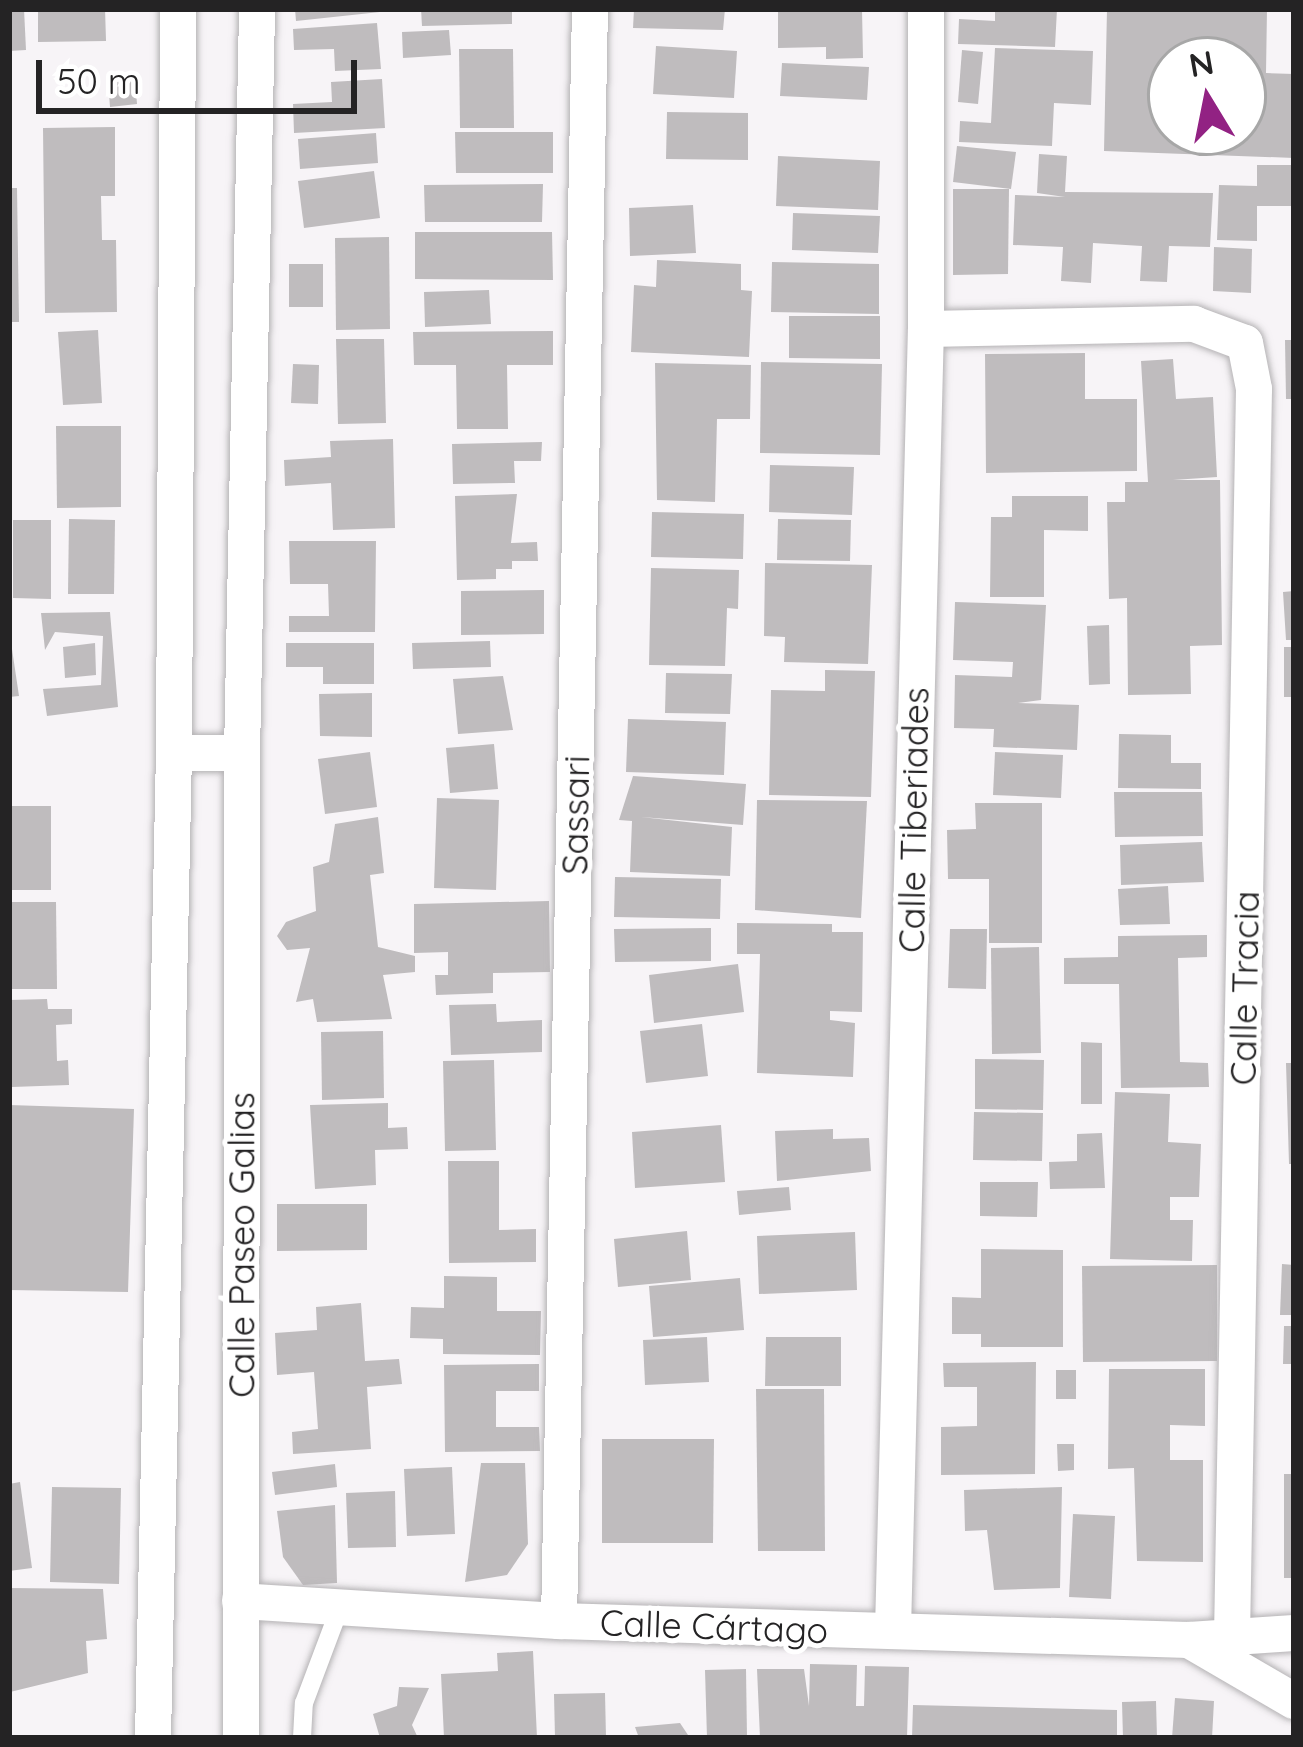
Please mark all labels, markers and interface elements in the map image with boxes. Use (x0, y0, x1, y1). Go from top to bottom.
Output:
scale bar (42, 36, 363, 110)
north arrow (1147, 36, 1267, 156)
text: N (1186, 41, 1217, 85)
text: 50 m (57, 58, 141, 103)
street label: Calle Tiberiades (889, 687, 937, 953)
street label: Sassari (552, 755, 598, 875)
street label: Calle Tracia (1221, 890, 1267, 1086)
street label: Calle Paseo Galias (219, 1092, 263, 1398)
street label: Calle Cártago (599, 1600, 829, 1652)

